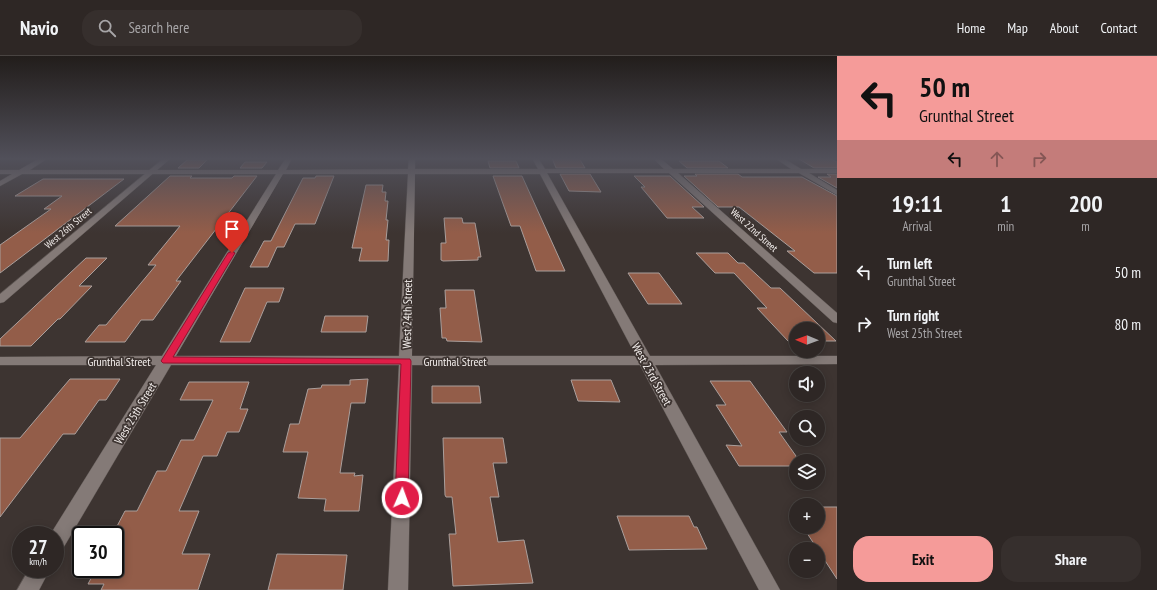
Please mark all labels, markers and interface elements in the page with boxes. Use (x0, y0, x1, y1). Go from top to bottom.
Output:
search box (82, 10, 362, 46)
text: Navio (20, 16, 58, 40)
icon: search (96, 17, 118, 39)
text: Search here (128, 18, 189, 37)
text: Home (957, 19, 985, 37)
text: Map (1007, 19, 1028, 37)
text: About (1050, 19, 1079, 37)
text: Contact (1101, 19, 1137, 37)
text: 50 m (919, 68, 970, 105)
icon: left (853, 72, 905, 124)
text: Grunthal Street (919, 104, 1014, 127)
icon: left (944, 148, 966, 170)
icon: ahead (986, 148, 1008, 170)
icon: right (1028, 148, 1050, 170)
text: 19:11 (891, 188, 943, 219)
text: 1 (1000, 188, 1011, 219)
text: 200 (1068, 188, 1103, 219)
street label: West 26th Street (42, 204, 94, 252)
street label: West 22nd Street (728, 205, 781, 255)
pin (215, 212, 249, 253)
icon: arrive (221, 218, 243, 240)
text: Arrival (902, 218, 932, 235)
text: min (997, 218, 1014, 235)
text: m (1081, 218, 1090, 235)
text: Turn left (887, 254, 932, 273)
icon: left (853, 261, 875, 283)
text: 50 m (1115, 263, 1141, 282)
text: Grunthal Street (887, 273, 956, 290)
street label: West 24th Street (399, 279, 415, 349)
text: Turn right (887, 306, 939, 325)
icon: right (853, 313, 875, 335)
text: 80 m (1115, 315, 1141, 334)
north arrow (789, 322, 825, 358)
map controls (789, 322, 825, 578)
text: West 25th Street (887, 325, 962, 342)
street label: West 23rd Street (629, 340, 676, 408)
street label: Grunthal Street (87, 354, 151, 369)
street label: Grunthal Street (423, 354, 487, 369)
button: sound (789, 366, 825, 402)
street label: West 25th Street (111, 379, 160, 447)
button: search (789, 410, 825, 446)
button: layers (789, 454, 825, 490)
position arrow (381, 477, 423, 519)
button: + (789, 498, 825, 534)
speed limit sign: 30 (72, 526, 124, 578)
text: 27 (28, 534, 48, 560)
button: Exit (853, 536, 993, 582)
button: Share (1001, 536, 1141, 582)
button: − (789, 542, 825, 578)
text: km/h (29, 555, 47, 568)

